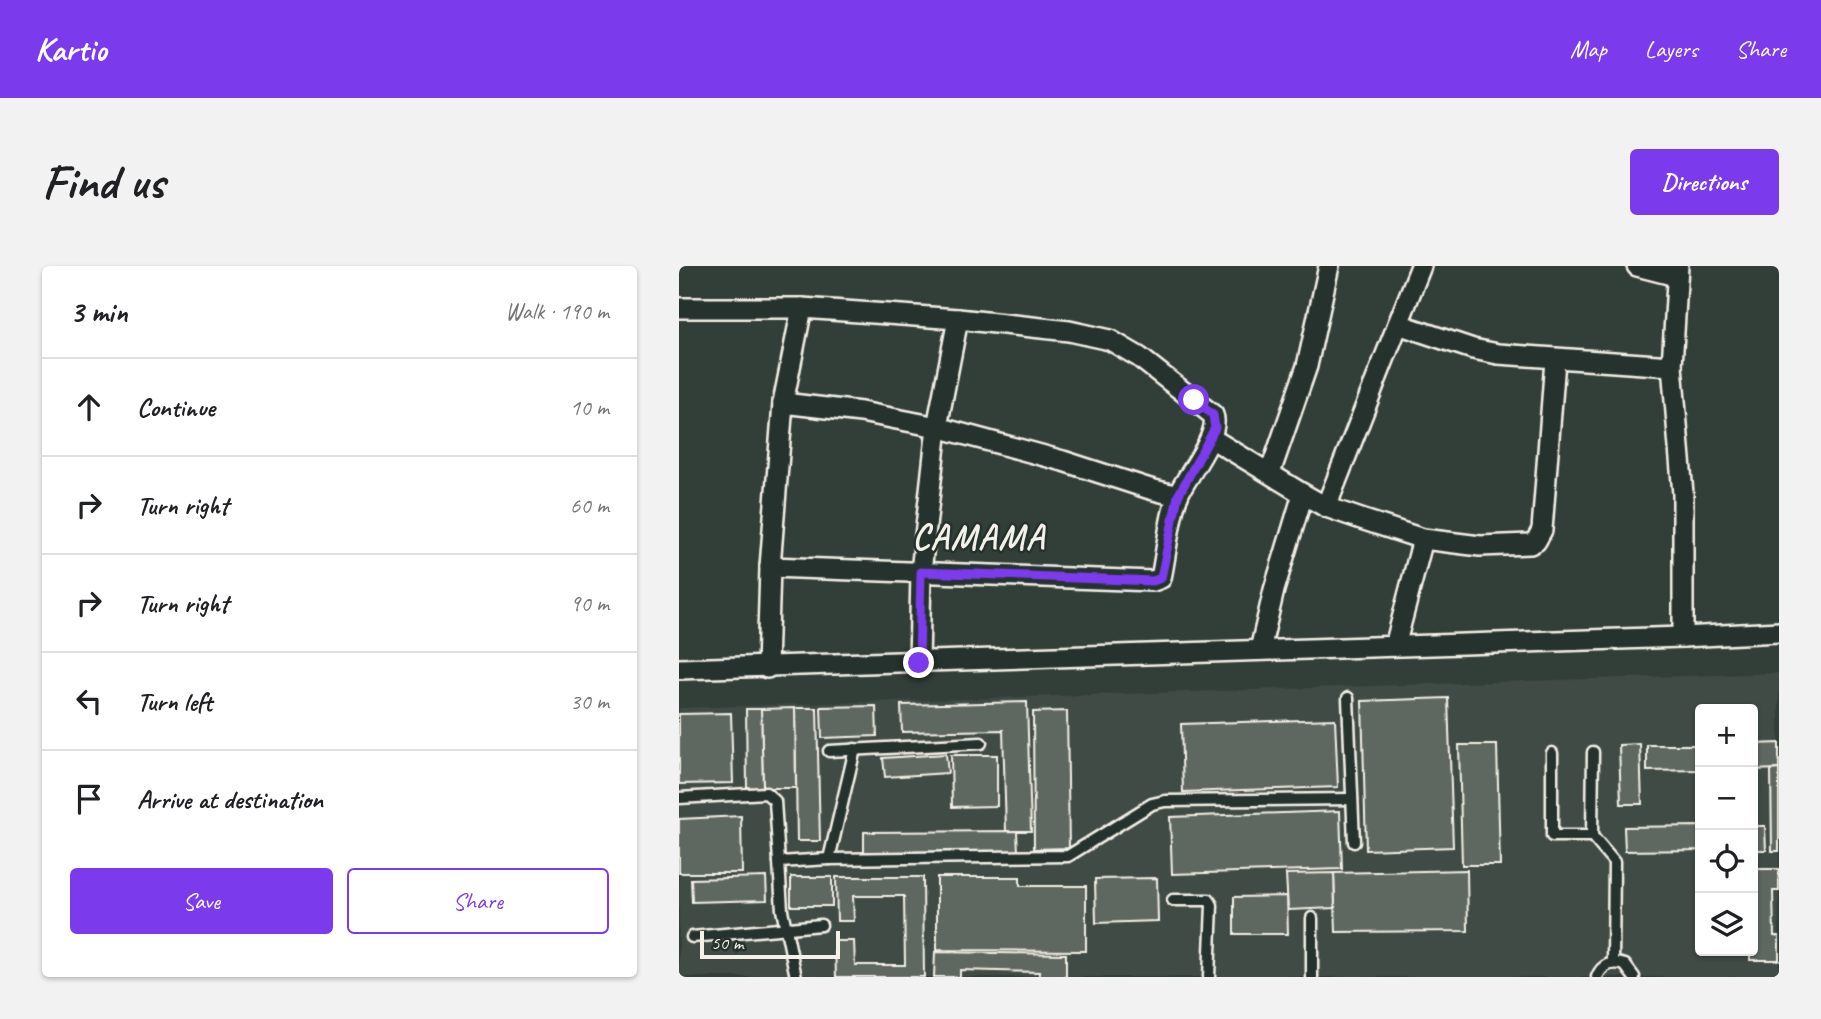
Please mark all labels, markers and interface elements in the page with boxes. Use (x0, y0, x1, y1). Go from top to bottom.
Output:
text: Kartio (35, 28, 106, 70)
text: Map (1570, 34, 1607, 64)
text: Layers (1645, 34, 1698, 64)
text: Share (1736, 34, 1786, 64)
button: Directions (1630, 149, 1779, 215)
text: Find us (42, 151, 164, 213)
text: 3 min (70, 293, 127, 331)
text: Walk · 190 m (505, 297, 609, 326)
route start (1178, 384, 1209, 415)
icon: ahead (70, 388, 108, 426)
text: Continue (137, 391, 215, 424)
text: 10 m (570, 393, 609, 422)
icon: right (70, 486, 108, 524)
text: Turn right (137, 489, 228, 522)
text: 60 m (570, 491, 609, 520)
district label: CAMAMA (912, 515, 1046, 560)
icon: right (70, 584, 108, 622)
text: Turn right (137, 587, 228, 620)
text: 90 m (570, 589, 609, 618)
route end (903, 647, 934, 678)
icon: left (70, 682, 108, 720)
text: Turn left (137, 685, 212, 718)
text: 30 m (570, 687, 609, 716)
map controls (1695, 704, 1758, 956)
button: + (1695, 704, 1758, 767)
button: − (1695, 767, 1758, 830)
icon: arrive (70, 780, 108, 818)
text: Arrive at destination (137, 783, 323, 816)
button: locate (1695, 830, 1758, 893)
button: Save (70, 868, 333, 934)
button: Share (347, 868, 609, 934)
button: layers (1695, 893, 1758, 956)
scale bar (700, 928, 840, 960)
text: 50 m (711, 931, 743, 955)

